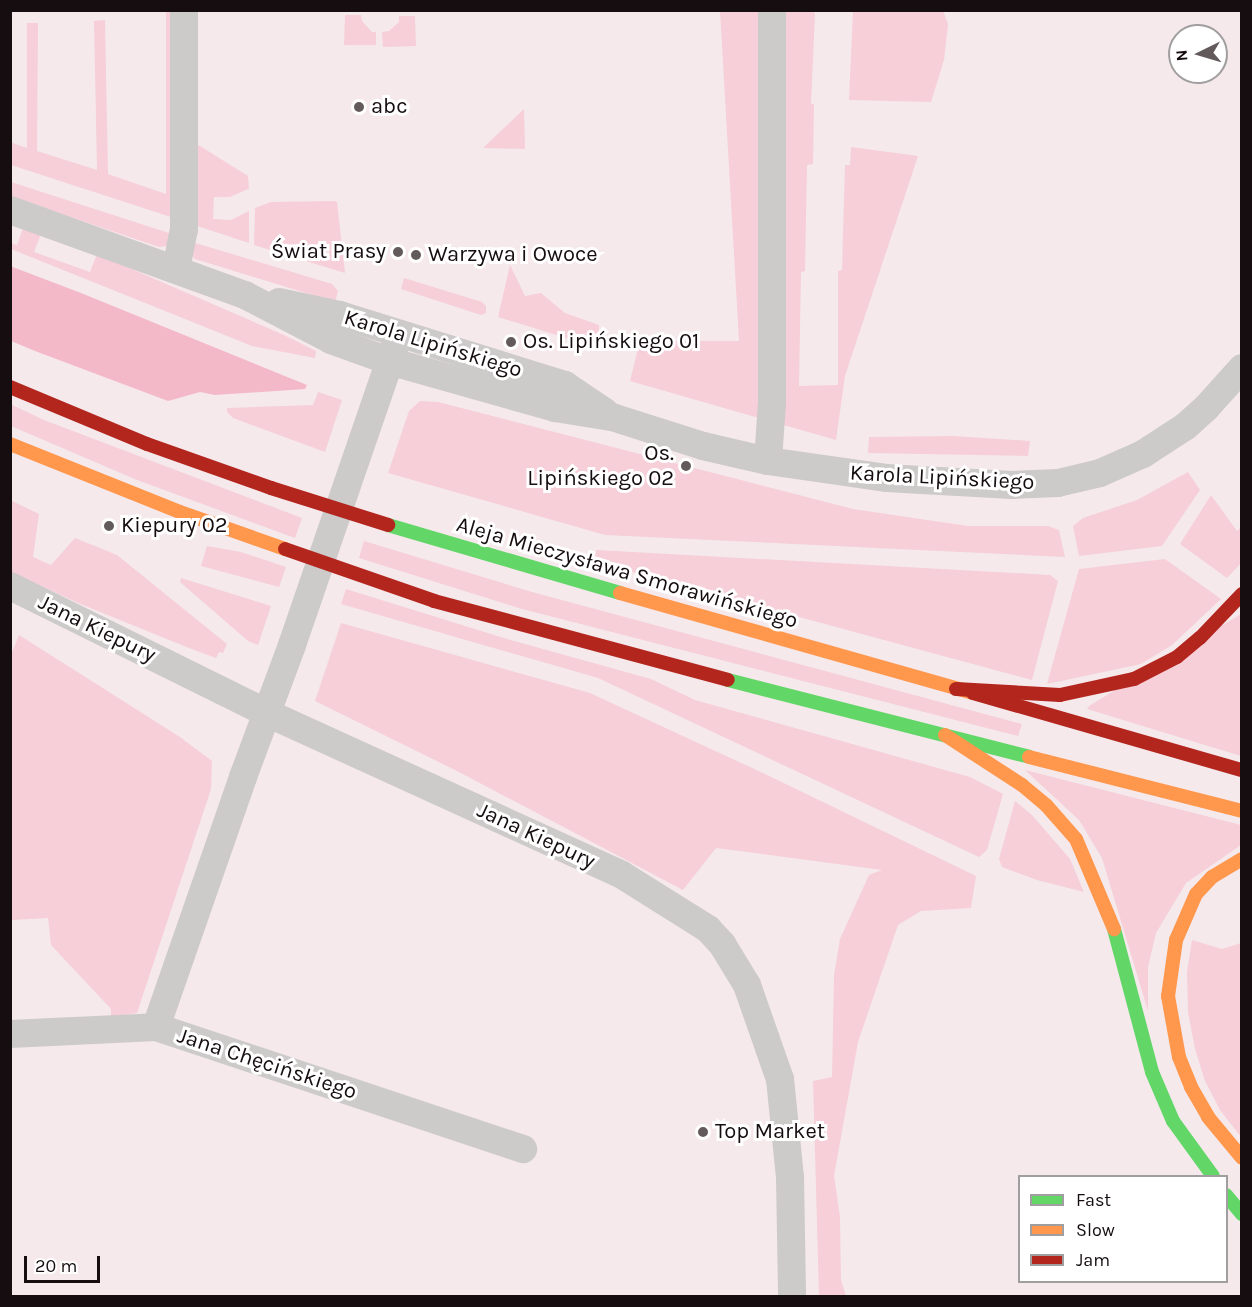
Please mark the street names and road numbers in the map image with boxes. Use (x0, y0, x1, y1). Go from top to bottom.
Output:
street label: Karola Lipińskiego (341, 304, 525, 384)
street label: Karola Lipińskiego (849, 460, 1035, 496)
street label: Aleja Mieczysława Smorawińskiego (453, 512, 801, 634)
street label: Jana Kiepury (34, 589, 160, 669)
street label: Jana Kiepury (473, 797, 599, 875)
street label: Jana Chęcińskiego (174, 1023, 360, 1105)

